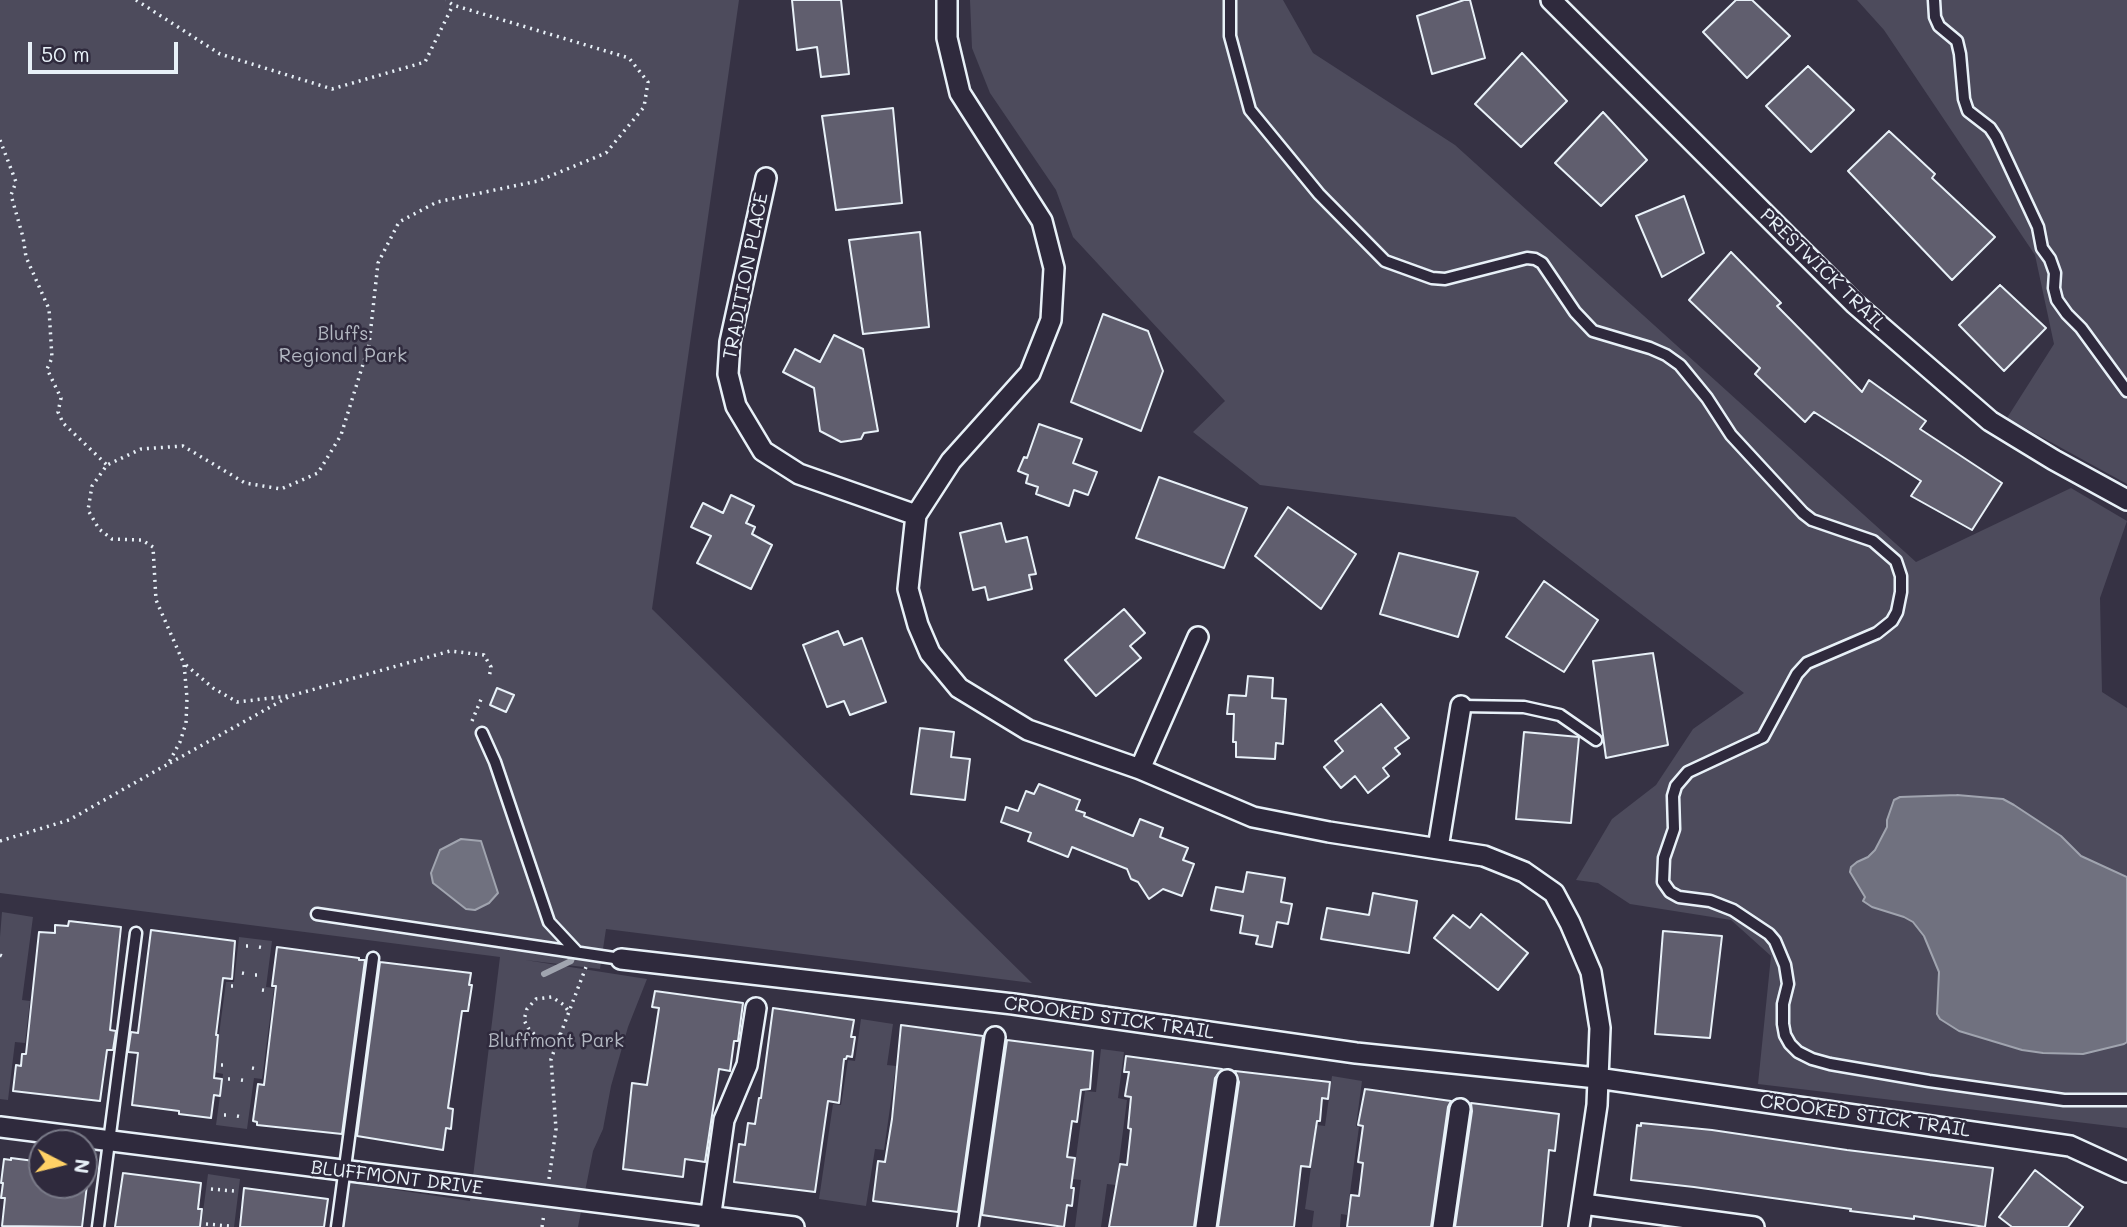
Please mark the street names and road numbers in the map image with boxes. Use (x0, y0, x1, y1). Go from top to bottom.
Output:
street label: TRADITION PLACE (719, 191, 773, 361)
street label: PRESTWICK TRAIL (1755, 204, 1891, 336)
street label: CROOKED STICK TRAIL (1002, 992, 1216, 1044)
street label: CROOKED STICK TRAIL (1758, 1090, 1972, 1142)
street label: BLUFFMONT DRIVE (310, 1156, 484, 1200)

